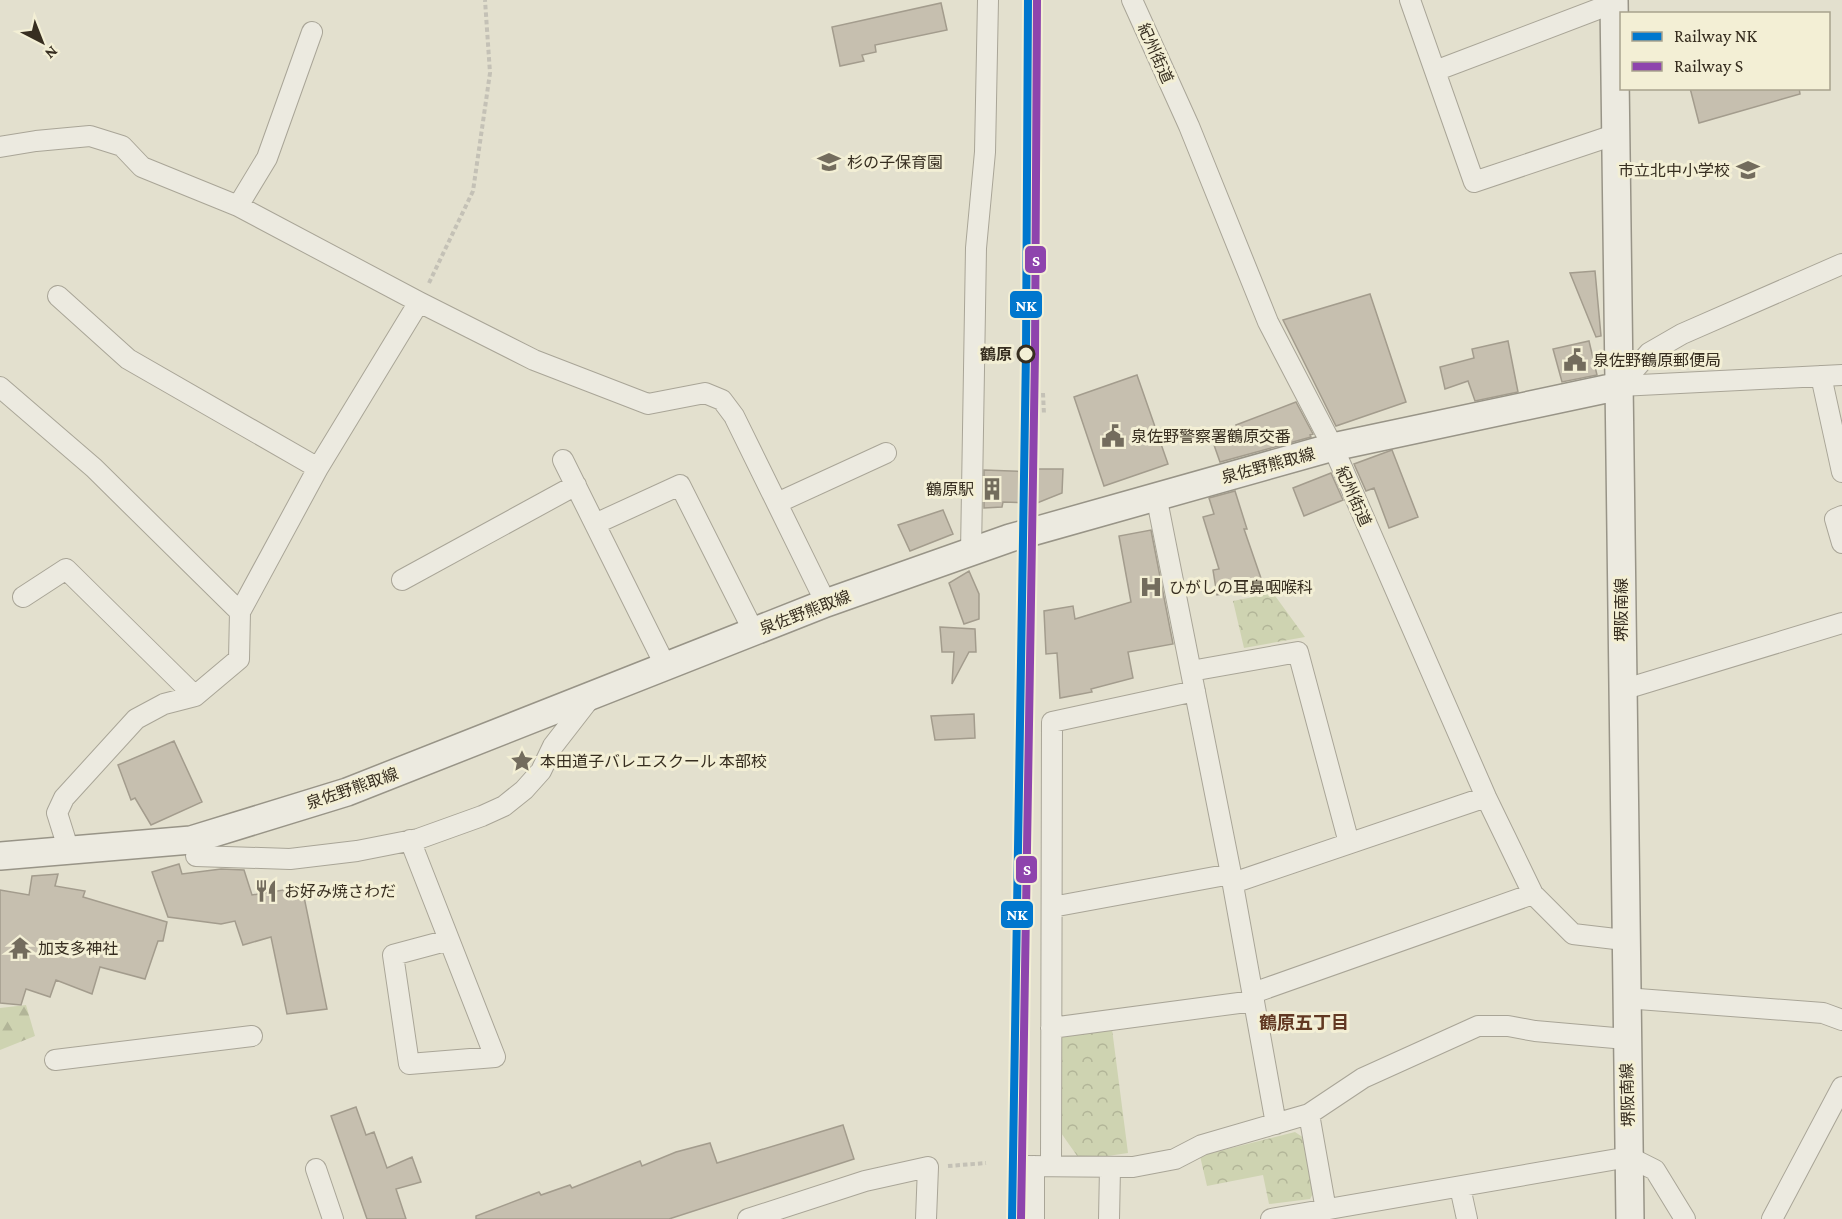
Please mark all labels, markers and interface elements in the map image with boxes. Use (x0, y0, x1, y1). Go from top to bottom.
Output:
north arrow (12, 12, 72, 72)
legend (1620, 12, 1830, 90)
street label: 紀州街道 (1135, 21, 1176, 86)
text: Railway NK (1674, 26, 1757, 46)
text: N (42, 43, 61, 63)
text: Railway S (1674, 56, 1743, 76)
school or university icon: 杉の子保育園 (816, 149, 842, 175)
place label: 杉の子保育園 (847, 154, 943, 171)
school or university icon: 市立北中小学校 (1735, 157, 1761, 183)
place label: 市立北中小学校 (1618, 162, 1730, 179)
line badge: S (1024, 245, 1047, 274)
text: S (1032, 252, 1040, 269)
line badge: NK (1009, 290, 1043, 319)
text: NK (1015, 297, 1037, 314)
marker: 鶴原 (1017, 345, 1035, 363)
place label: 鶴原 (980, 346, 1012, 363)
public building icon: 泉佐野鶴原郵便局 (1562, 347, 1588, 373)
place label: 泉佐野鶴原郵便局 (1593, 352, 1721, 369)
public building icon: 泉佐野警察署鶴原交番 (1100, 423, 1126, 449)
place label: 泉佐野警察署鶴原交番 (1131, 428, 1291, 445)
street label: 泉佐野熊取線 (1220, 445, 1317, 486)
street label: 紀州街道 (1333, 464, 1374, 529)
building icon: 鶴原駅 (979, 476, 1005, 502)
place label: 鶴原駅 (926, 481, 974, 498)
hospital icon: ひがしの耳鼻咽喉科 (1138, 574, 1164, 600)
street label: 堺阪南線 (1613, 578, 1630, 642)
place label: ひがしの耳鼻咽喉科 (1169, 579, 1313, 596)
street label: 泉佐野熊取線 (757, 587, 853, 638)
place icon: 本田道子バレエスクール 本部校 (509, 748, 535, 774)
place label: 本田道子バレエスクール 本部校 (540, 753, 767, 770)
street label: 泉佐野熊取線 (304, 765, 400, 812)
line badge: S (1015, 855, 1038, 884)
text: S (1023, 861, 1031, 878)
restaurant icon: お好み焼さわだ (253, 878, 279, 904)
place label: お好み焼さわだ (284, 883, 396, 900)
line badge: NK (1000, 900, 1034, 929)
text: NK (1006, 906, 1028, 923)
temple icon: 加支多神社 (7, 935, 33, 961)
place label: 加支多神社 (38, 940, 118, 957)
district label: 鶴原五丁目 (1259, 1013, 1349, 1033)
street label: 堺阪南線 (1618, 1063, 1637, 1127)

